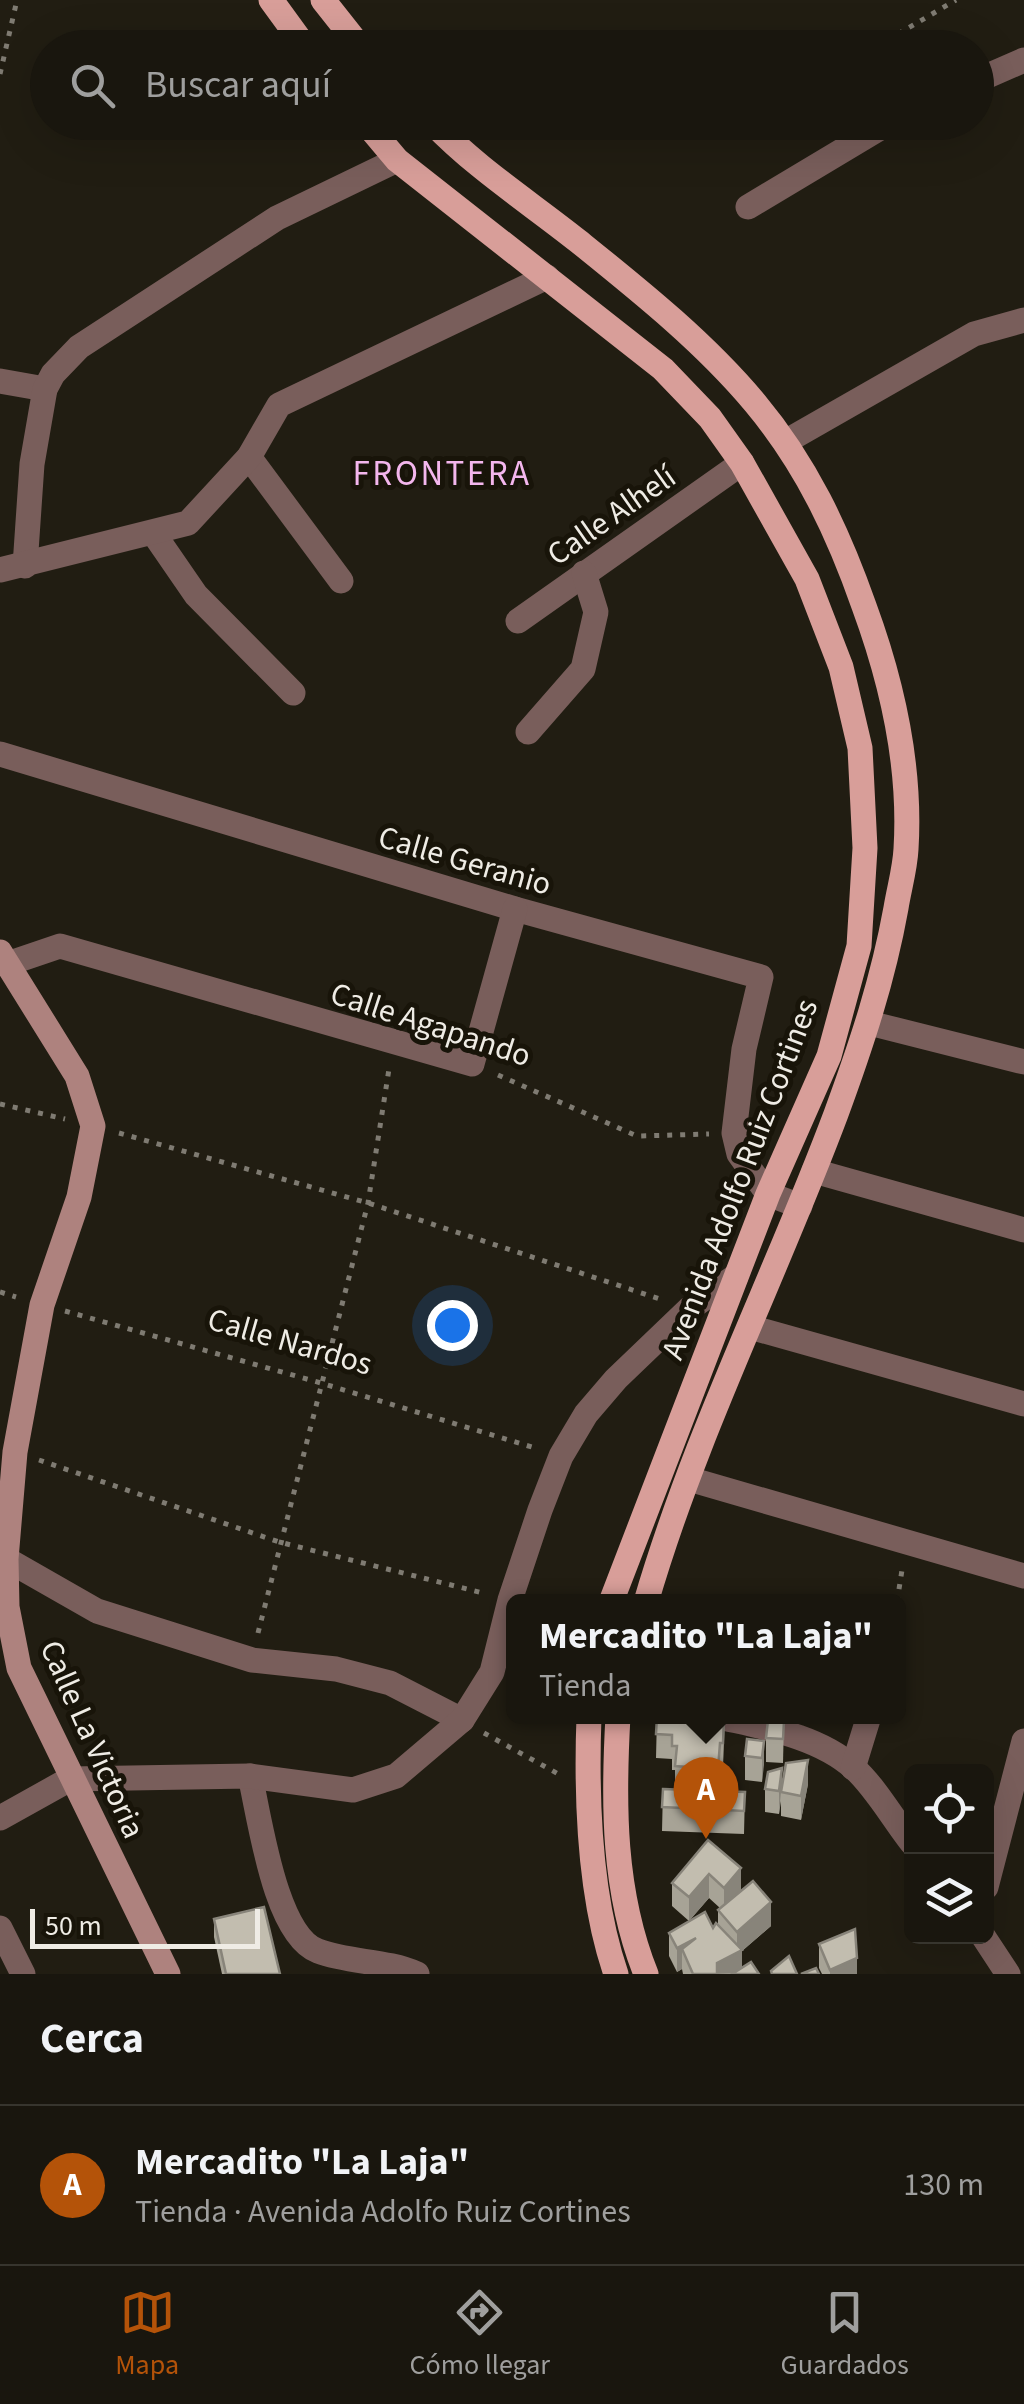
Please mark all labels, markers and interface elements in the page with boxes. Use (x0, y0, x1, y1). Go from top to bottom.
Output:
search box (30, 30, 994, 140)
icon: search (65, 58, 120, 113)
text: Buscar aquí (145, 58, 331, 112)
district label: FRONTERA (352, 449, 532, 499)
street label: Calle Alhelí (538, 454, 686, 577)
street label: Calle Geranio (373, 814, 557, 908)
street label: Calle Agapando (325, 971, 537, 1079)
street label: Avenida Adolfo Ruiz Cortines (650, 993, 830, 1366)
street label: Calle Nardos (202, 1297, 377, 1387)
your location (427, 1300, 478, 1351)
popup (506, 1594, 906, 1724)
text: Mercadito "La Laja" (539, 1609, 873, 1663)
street label: Calle La Victoria (28, 1633, 156, 1846)
text: Tienda (539, 1663, 631, 1709)
pin: A (674, 1756, 738, 1839)
map controls (904, 1764, 994, 1944)
button: locate (904, 1764, 994, 1854)
button: layers (904, 1854, 994, 1944)
scale bar (30, 1904, 260, 1948)
text: 50 m (45, 1906, 102, 1946)
text: Cerca (40, 2009, 144, 2069)
text: Mercadito "La Laja" (135, 2135, 469, 2189)
text: A (63, 2162, 82, 2208)
text: 130 m (903, 2162, 984, 2208)
text: Tienda · Avenida Adolfo Ruiz Cortines (135, 2189, 631, 2235)
tab: Mapa (115, 2285, 179, 2385)
tab: Cómo llegar (410, 2285, 550, 2385)
tab: Guardados (781, 2285, 909, 2385)

